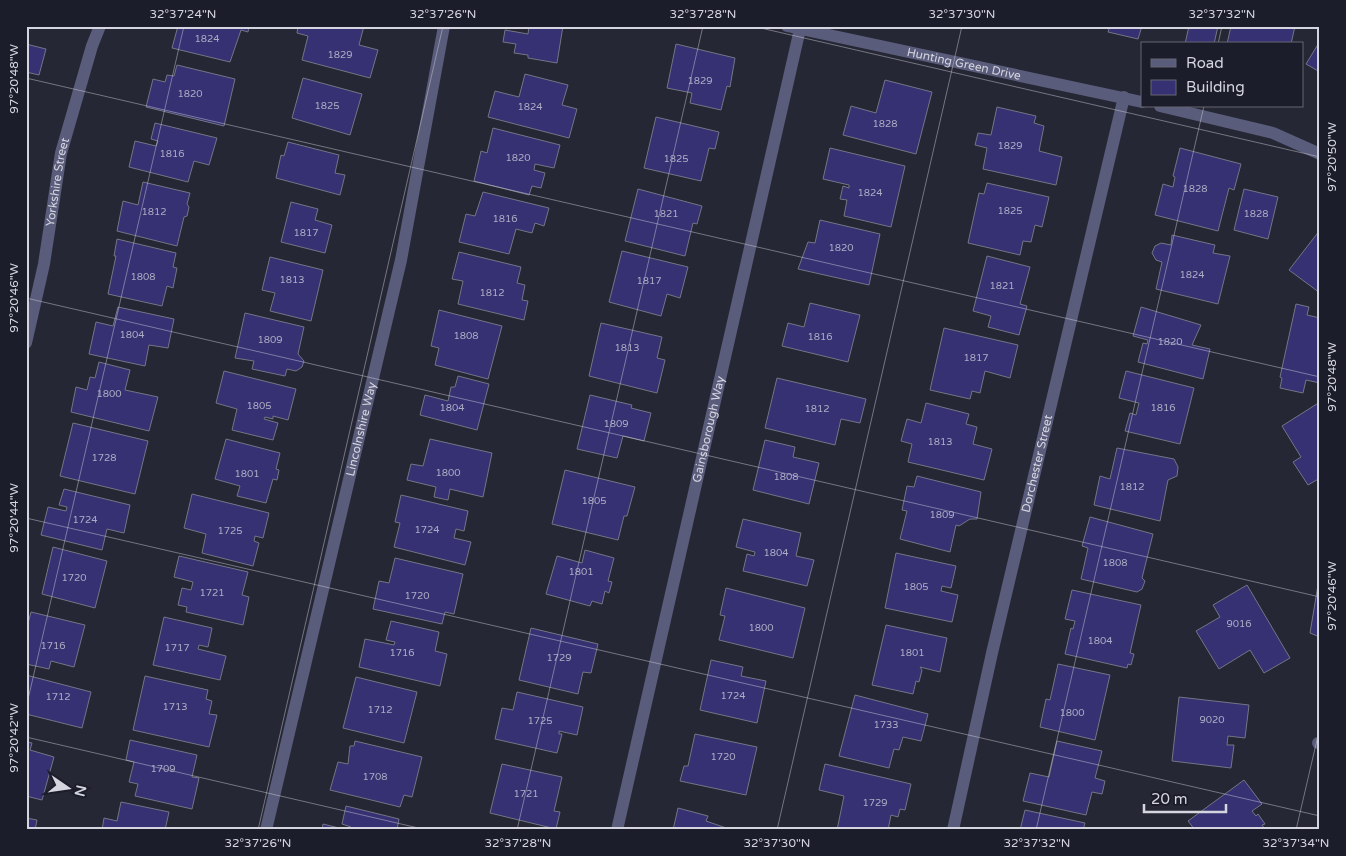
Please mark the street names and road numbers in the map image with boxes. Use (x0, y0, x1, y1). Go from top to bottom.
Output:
street label: Hunting Green Drive (906, 45, 1022, 83)
street label: Yorkshire Street (43, 136, 72, 227)
street label: Gainsborough Way (690, 374, 728, 484)
street label: Lincolnshire Way (343, 380, 379, 478)
street label: Dorchester Street (1019, 413, 1055, 514)

